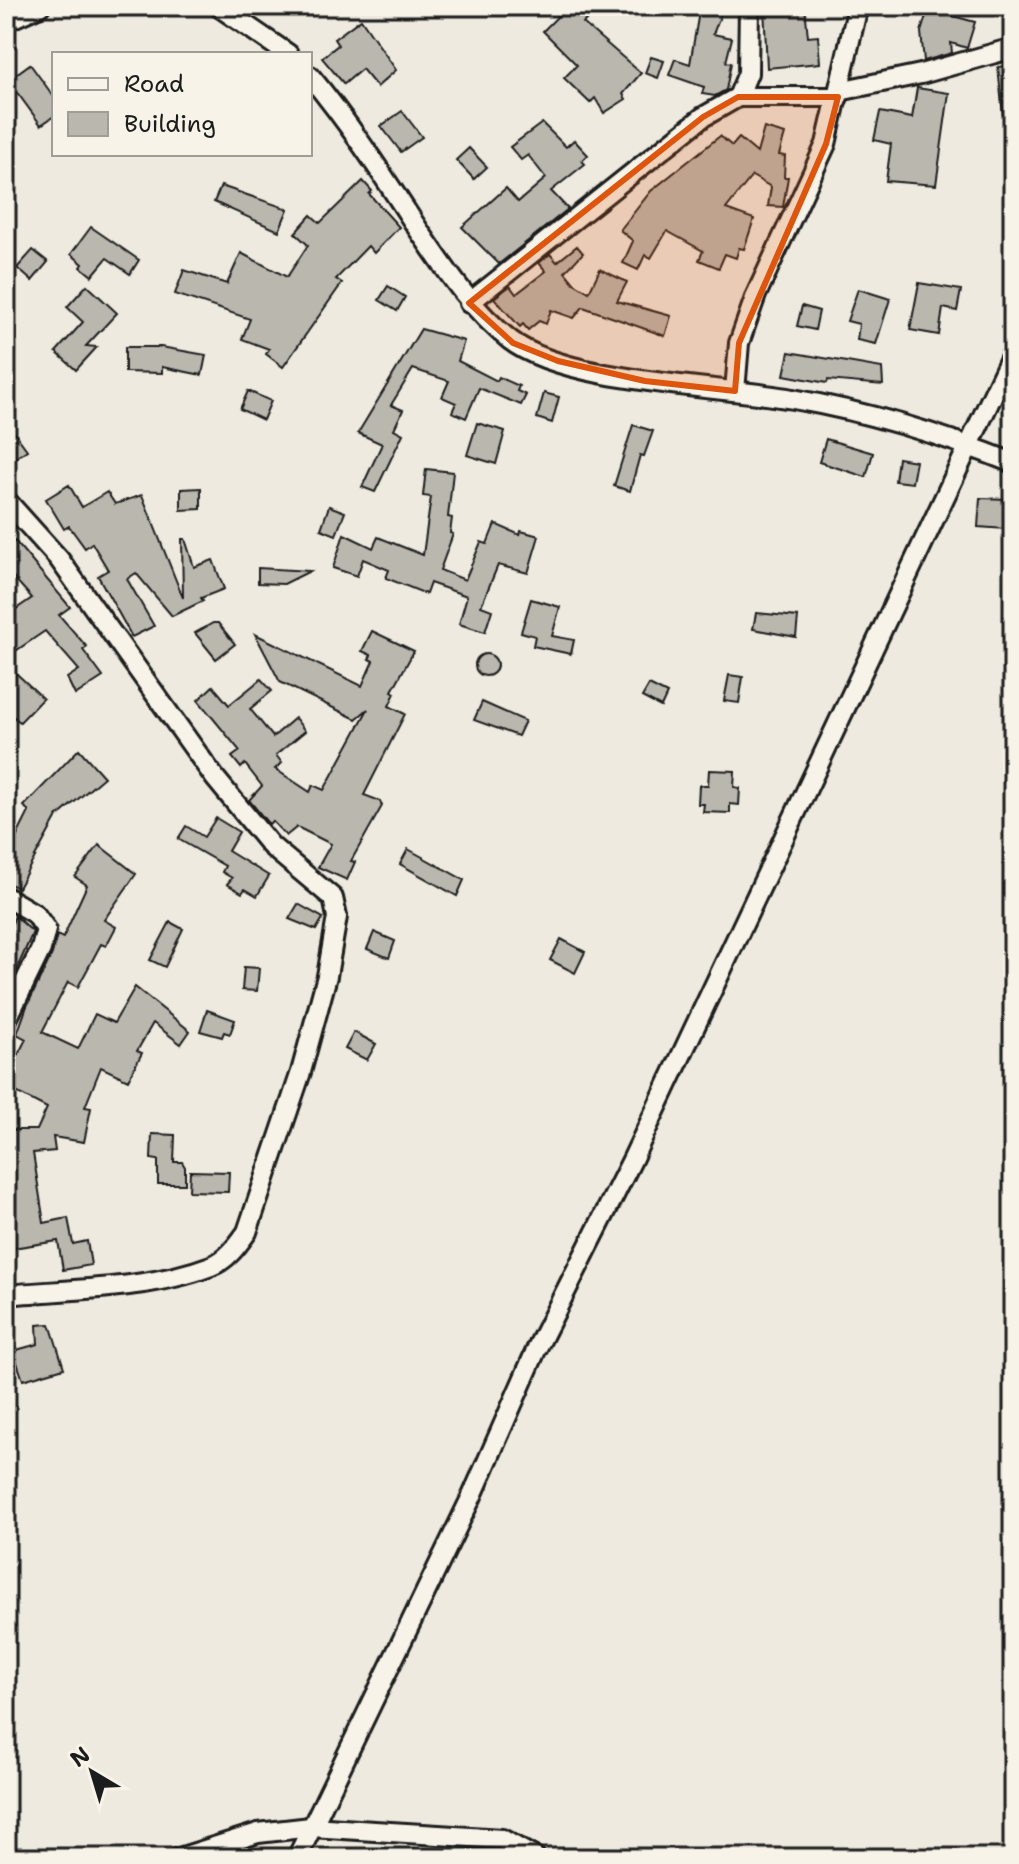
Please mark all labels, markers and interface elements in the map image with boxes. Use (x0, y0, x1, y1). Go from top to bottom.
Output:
legend (52, 52, 312, 156)
text: Road (124, 68, 184, 100)
text: Building (124, 108, 216, 140)
north arrow (52, 1732, 132, 1812)
text: N (64, 1740, 96, 1773)

